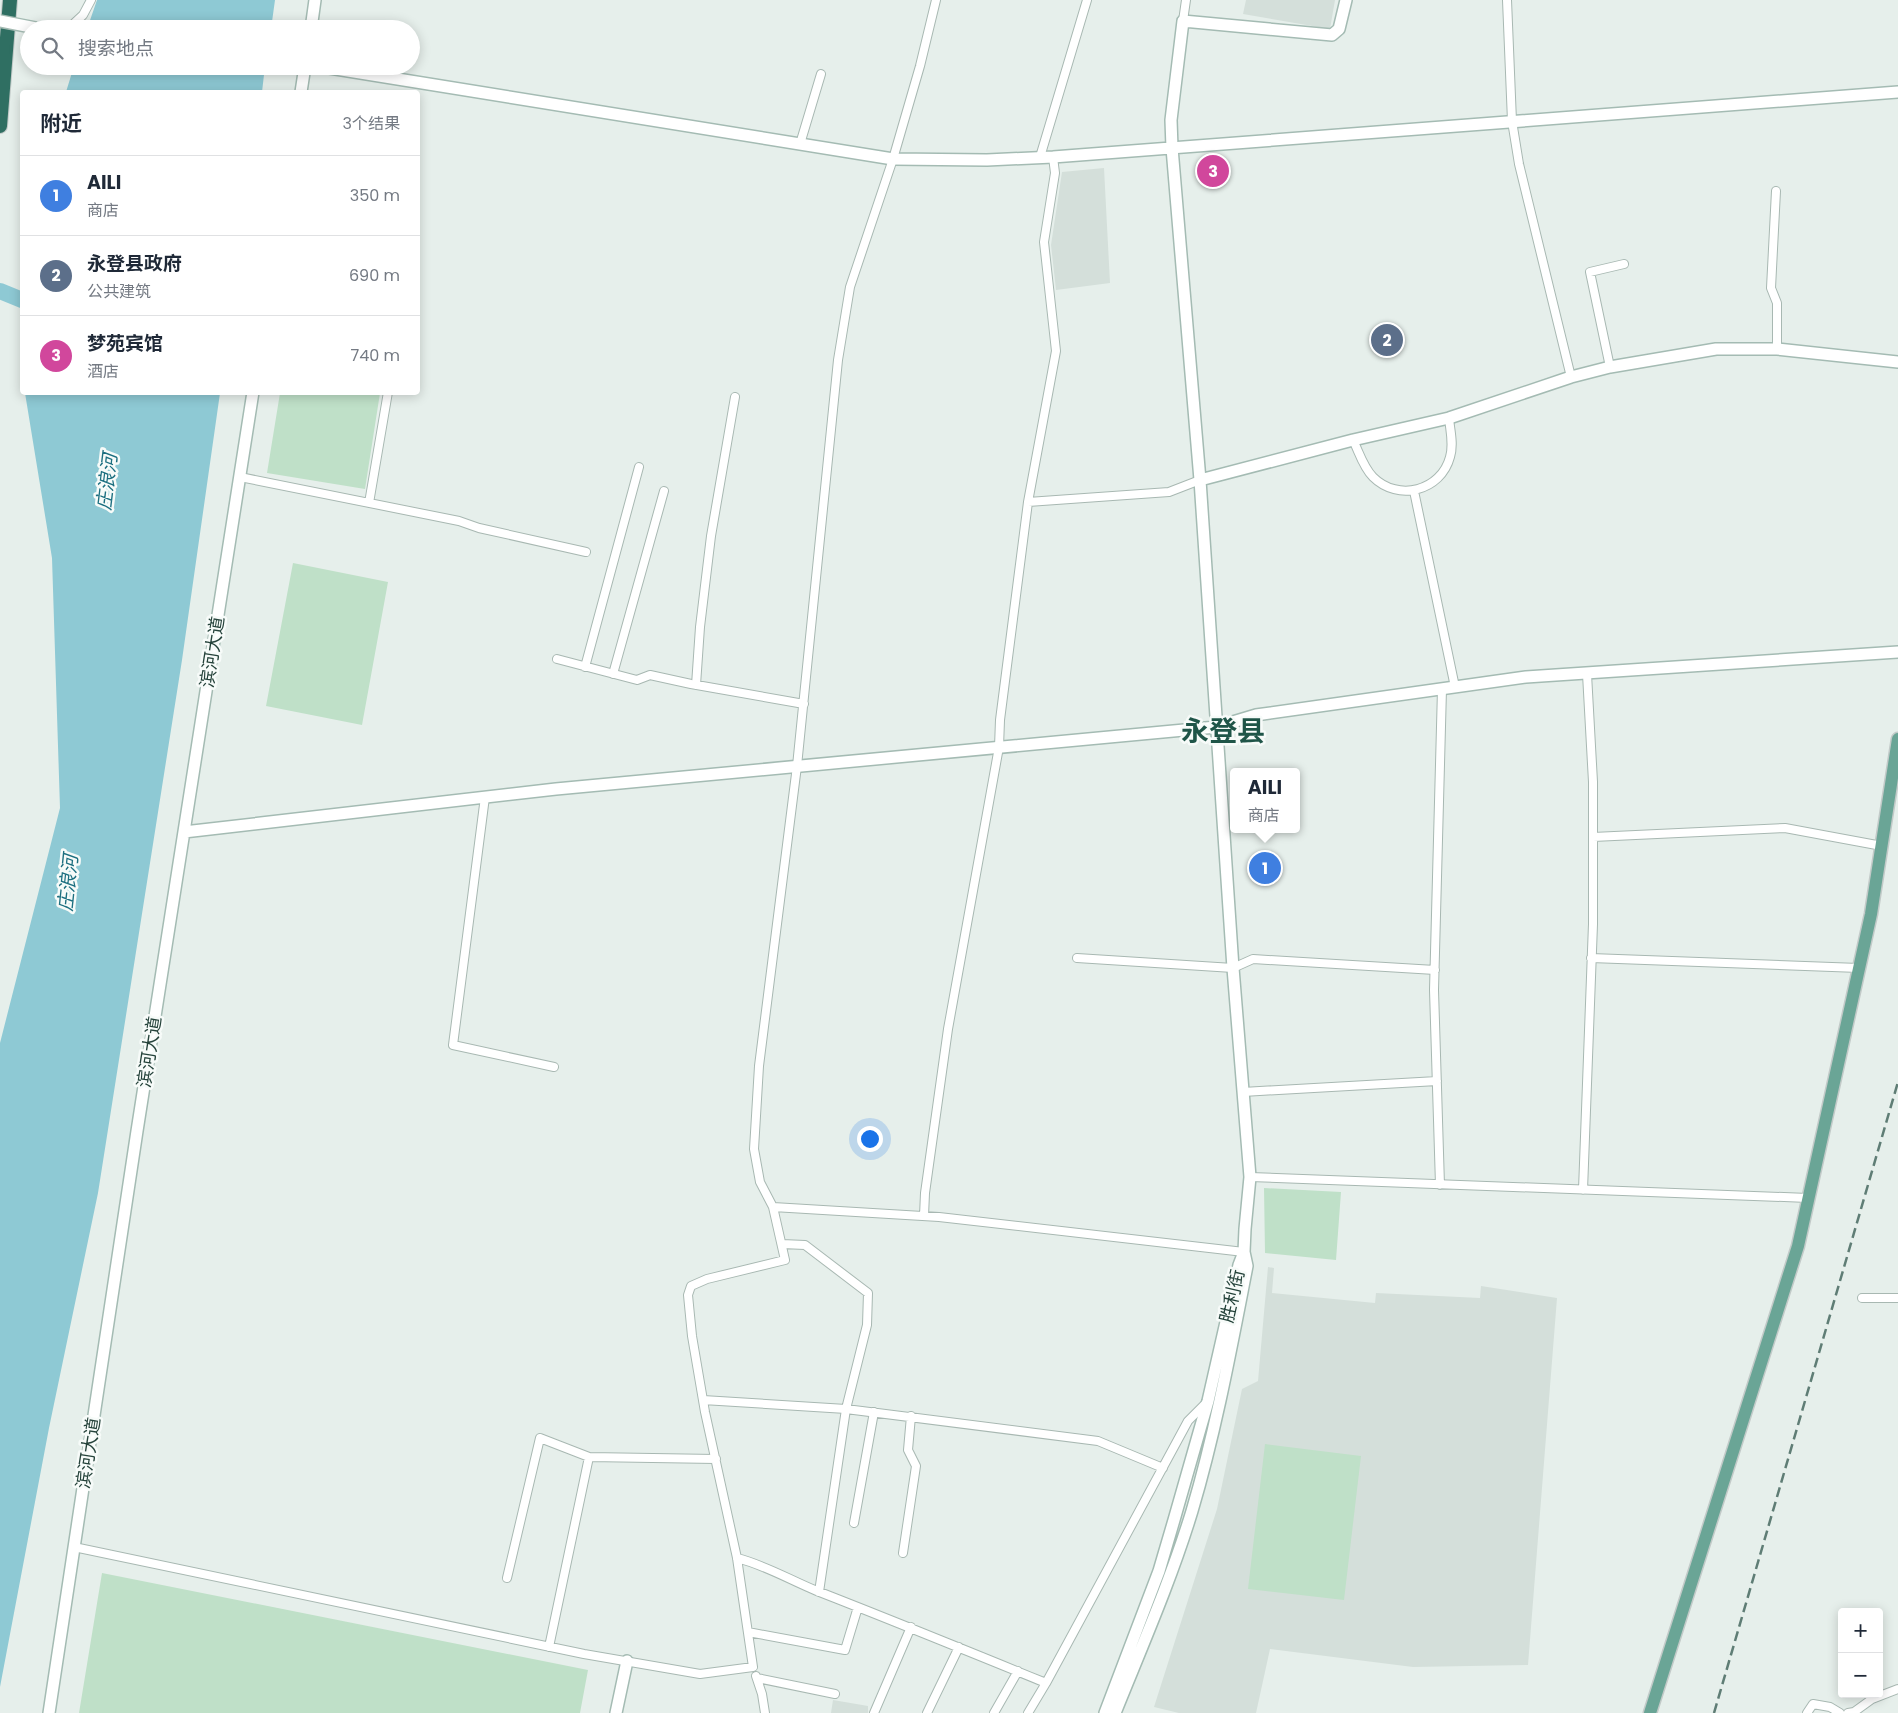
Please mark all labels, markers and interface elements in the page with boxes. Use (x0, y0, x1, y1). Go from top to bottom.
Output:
search box (20, 20, 420, 75)
icon: search (38, 34, 66, 62)
text: 搜索地点 (78, 35, 154, 62)
text: 附近 (40, 109, 82, 138)
text: 3个结果 (343, 112, 400, 135)
pin: 3 (1197, 152, 1229, 190)
text: AILI (87, 169, 121, 196)
text: 1 (53, 184, 59, 207)
text: 350 m (350, 184, 400, 207)
text: 商店 (87, 199, 119, 222)
text: 永登县政府 (87, 250, 182, 277)
text: 2 (51, 264, 61, 287)
text: 690 m (349, 264, 400, 287)
text: 公共建筑 (87, 280, 151, 303)
pin: 2 (1371, 321, 1403, 359)
text: 梦苑宾馆 (87, 330, 163, 357)
text: 3 (51, 344, 61, 367)
text: 740 m (350, 344, 400, 367)
text: 酒店 (87, 360, 119, 383)
water label: 庄浪河 (90, 448, 124, 512)
street label: 滨河大道 (194, 614, 230, 690)
district label: 永登县 (1181, 712, 1265, 751)
popup (1230, 768, 1300, 833)
text: AILI (1248, 774, 1282, 801)
text: 商店 (1248, 804, 1280, 827)
water label: 庄浪河 (52, 849, 85, 913)
pin: 1 (1249, 849, 1281, 887)
street label: 滨河大道 (131, 1014, 167, 1090)
your location (857, 1126, 883, 1152)
street label: 胜利街 (1214, 1267, 1250, 1325)
street label: 滨河大道 (70, 1415, 106, 1491)
map controls (1838, 1608, 1883, 1698)
button: + (1838, 1608, 1883, 1653)
button: − (1838, 1653, 1883, 1698)

